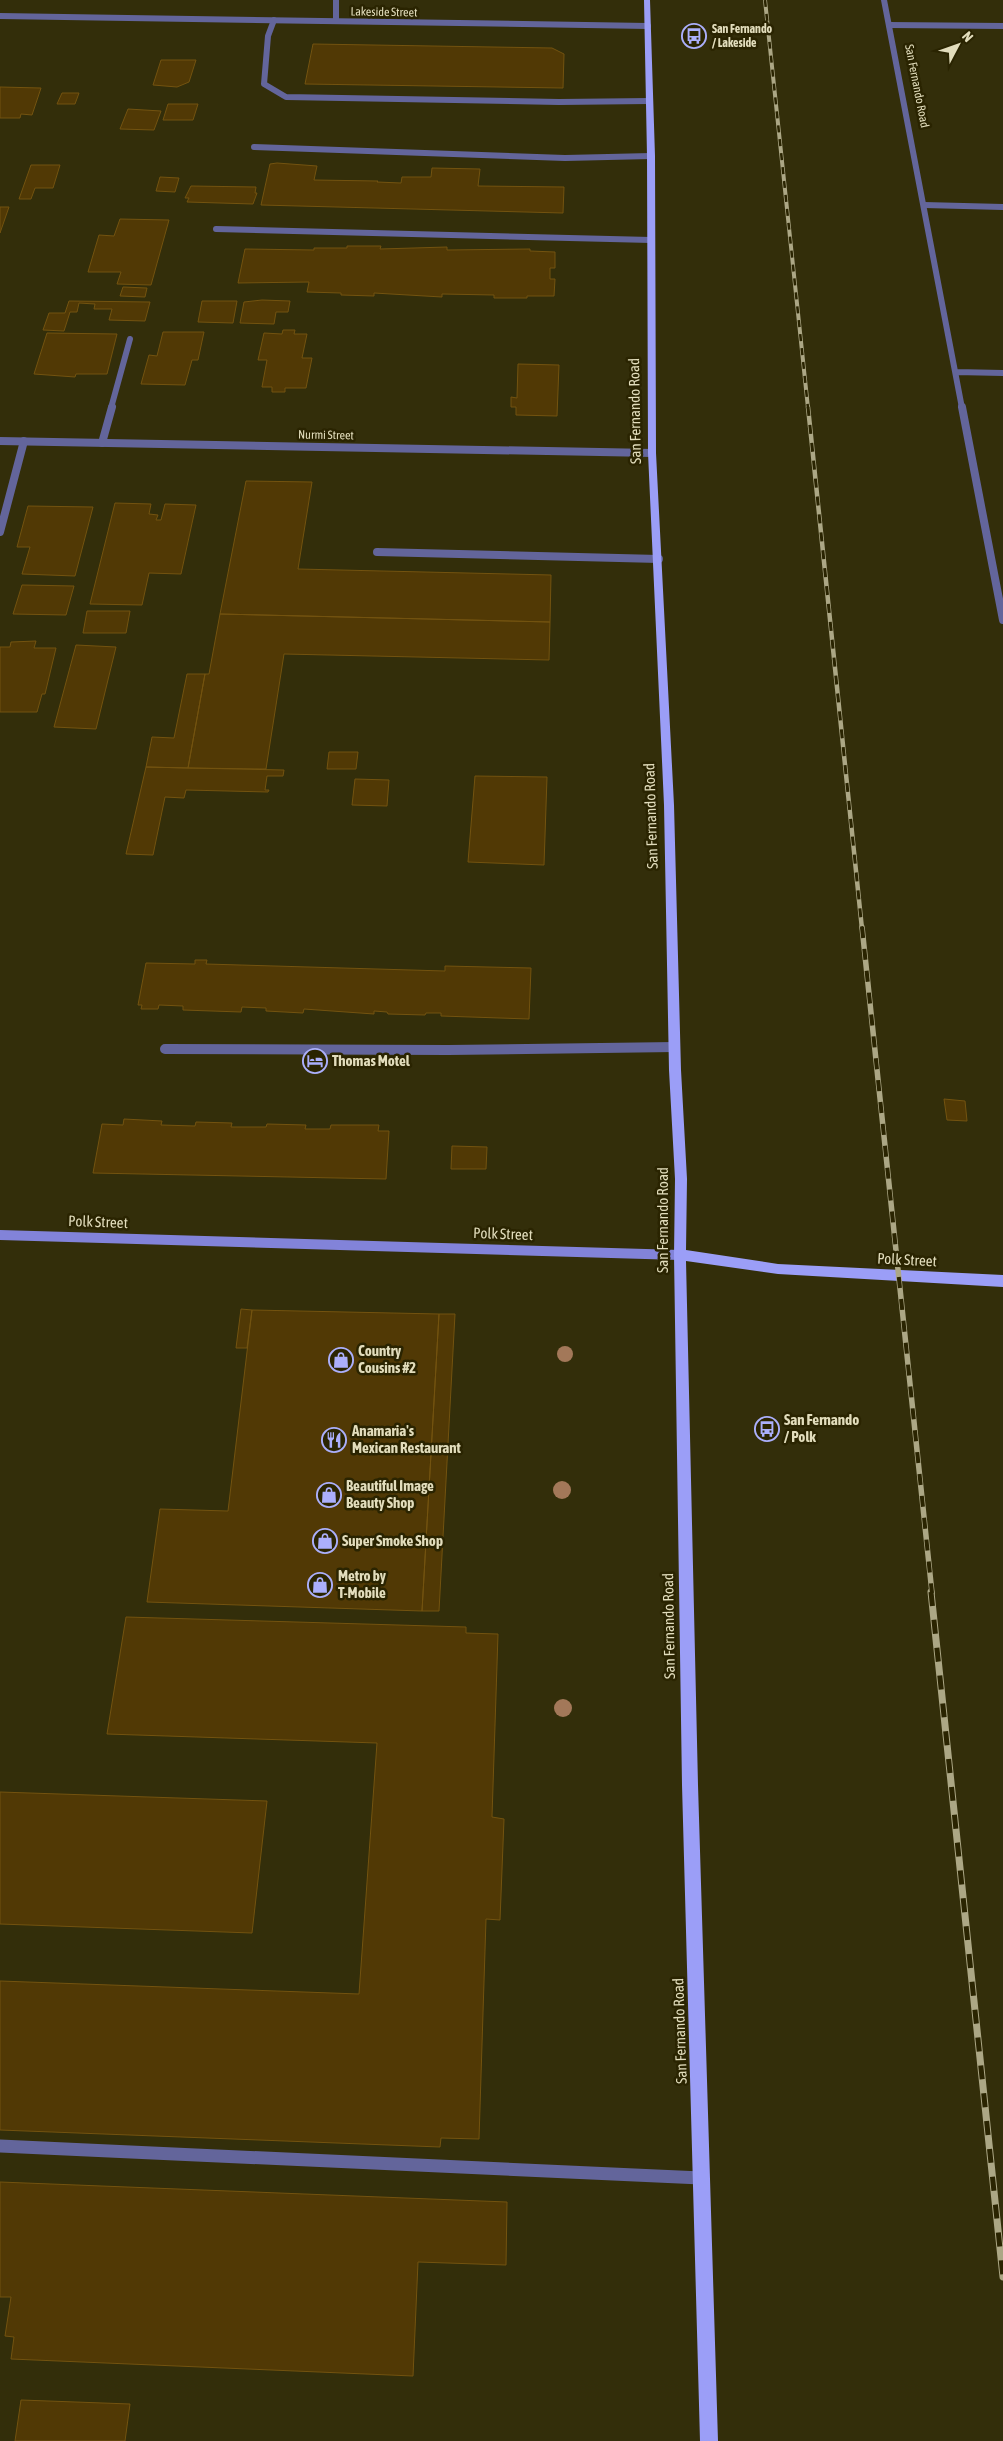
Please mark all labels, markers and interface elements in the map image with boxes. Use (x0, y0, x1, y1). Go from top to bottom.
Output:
street label: Lakeside Street (350, 4, 418, 20)
north arrow (933, 20, 983, 70)
place label: San Fernando / Lakeside (712, 22, 773, 50)
bus stop icon: San Fernando / Lakeside (681, 23, 707, 49)
text: N (959, 28, 977, 45)
street label: San Fernando Road (902, 43, 932, 129)
street label: San Fernando Road (625, 358, 644, 464)
street label: Nurmi Street (298, 428, 355, 442)
street label: San Fernando Road (640, 763, 661, 869)
hotel icon: Thomas Motel (302, 1048, 328, 1074)
place label: Thomas Motel (332, 1052, 411, 1069)
street label: San Fernando Road (654, 1167, 671, 1273)
street label: Polk Street (68, 1212, 128, 1231)
street label: Polk Street (473, 1224, 533, 1243)
street label: Polk Street (877, 1249, 937, 1270)
place label: Country Cousins #2 (358, 1342, 416, 1376)
shop icon: Country Cousins #2 (328, 1347, 354, 1373)
place label: San Fernando / Polk (784, 1411, 859, 1445)
bus stop icon: San Fernando / Polk (754, 1416, 780, 1442)
place label: Anamaria's Mexican Restaurant (351, 1422, 462, 1456)
restaurant icon: Anamaria's Mexican Restaurant (321, 1427, 347, 1453)
place label: Beautiful Image Beauty Shop (346, 1477, 434, 1511)
shop icon: Beautiful Image Beauty Shop (316, 1482, 342, 1508)
shop icon: Super Smoke Shop (312, 1528, 338, 1554)
place label: Super Smoke Shop (342, 1532, 443, 1549)
place label: Metro by T-Mobile (338, 1567, 387, 1601)
shop icon: Metro by T-Mobile (307, 1572, 333, 1598)
street label: San Fernando Road (659, 1573, 678, 1679)
street label: San Fernando Road (669, 1978, 690, 2084)

